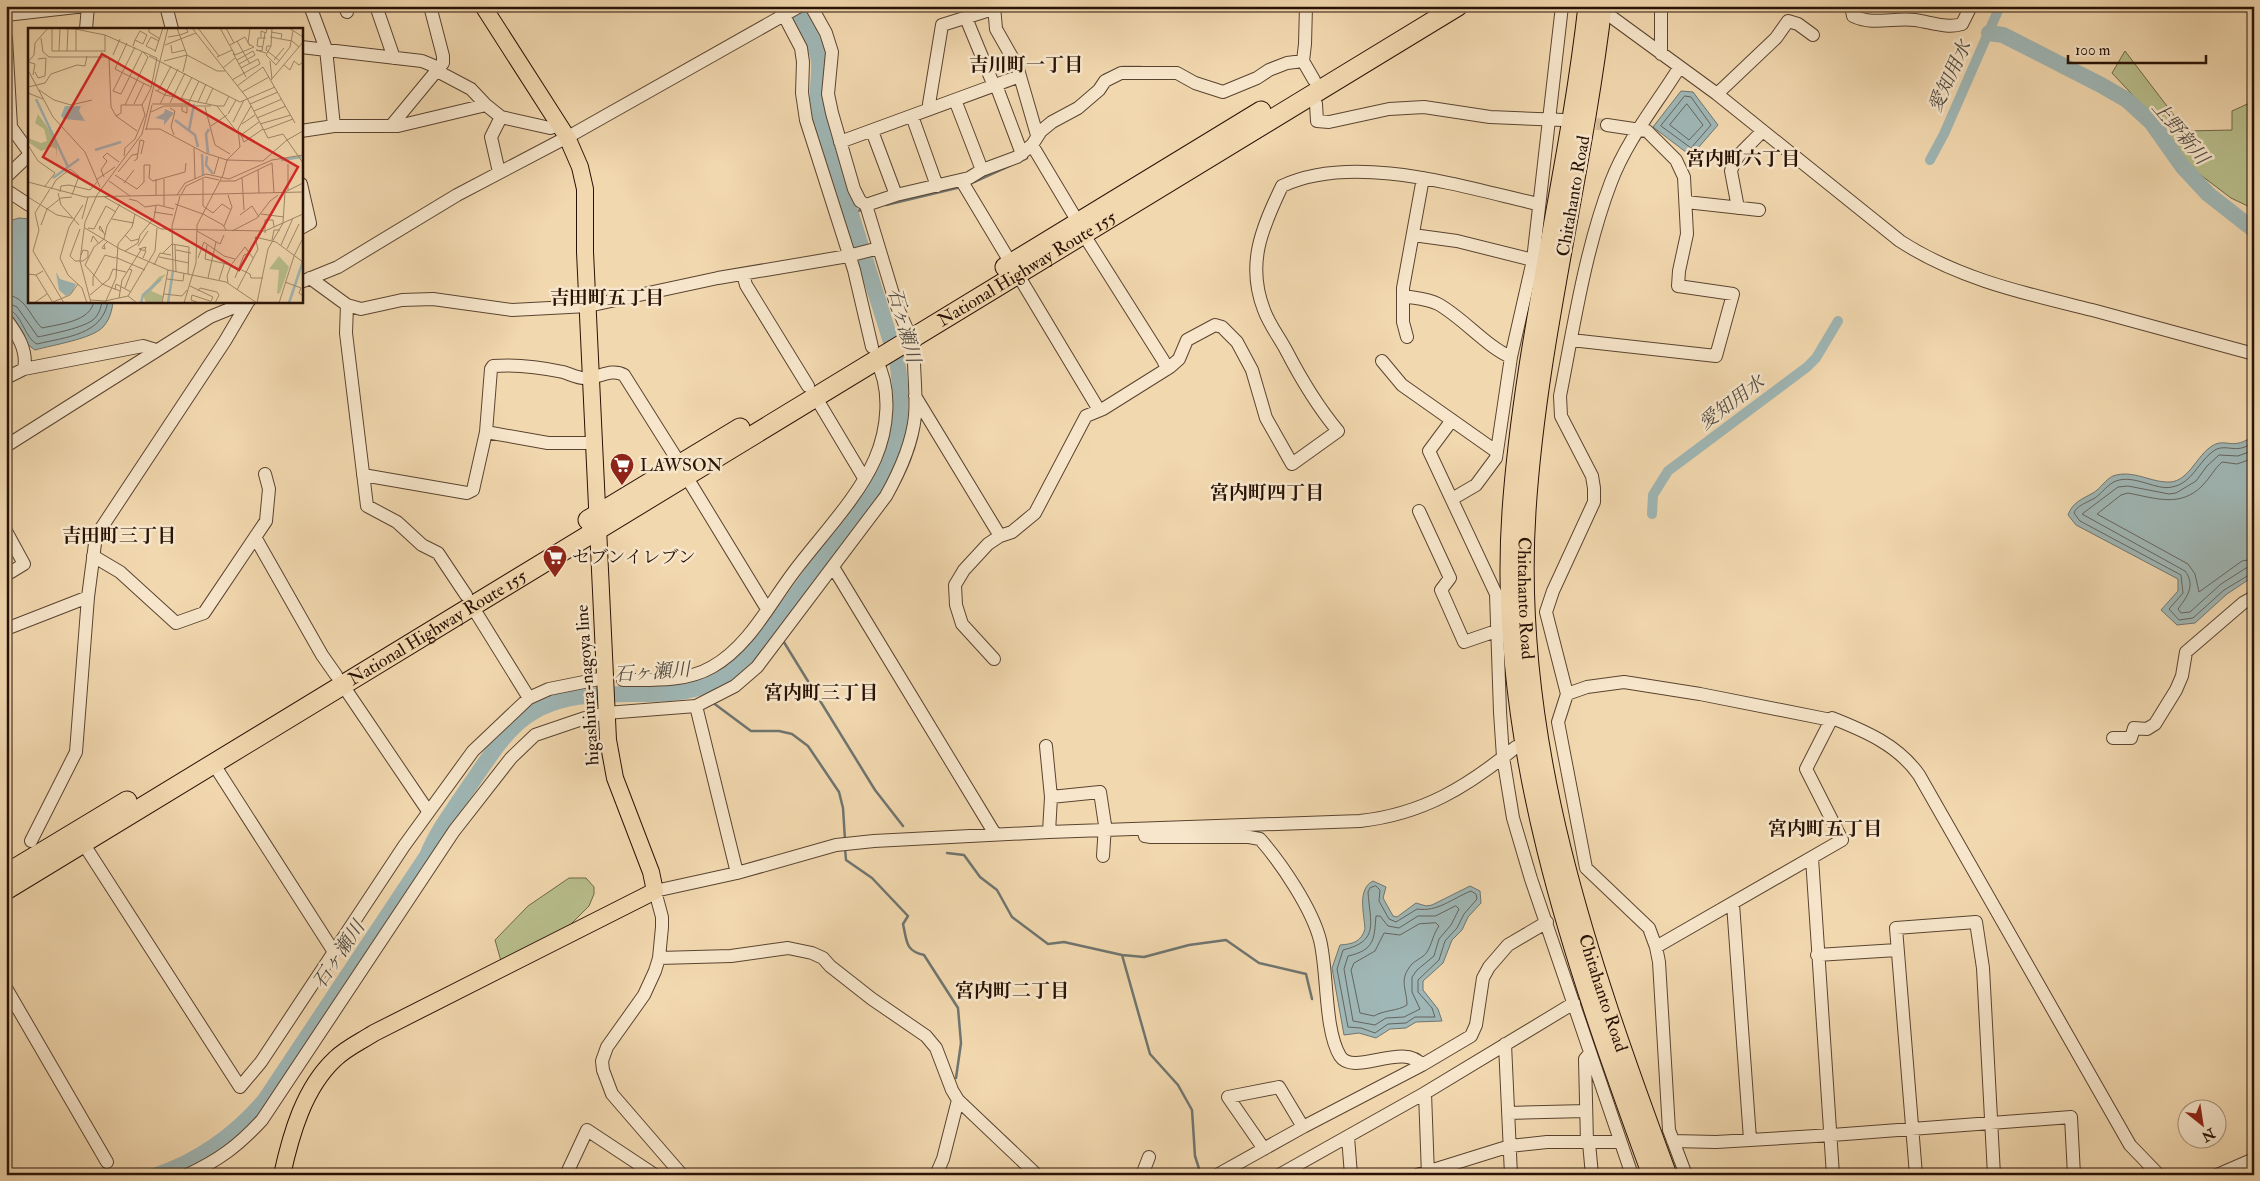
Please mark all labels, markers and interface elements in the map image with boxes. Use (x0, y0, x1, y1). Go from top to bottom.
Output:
inset map (28, 28, 302, 302)
scale bar (2068, 32, 2205, 64)
water label: 愛知用水 (1923, 35, 1978, 116)
text: 100 m (2075, 41, 2111, 60)
district label: 吉川町一丁目 (969, 53, 1083, 77)
water label: 上野新川 (2147, 96, 2215, 171)
street label: Chitahanto Road (1552, 134, 1595, 258)
district label: 宮内町六丁目 (1686, 147, 1800, 171)
street label: National Highway Route 155 (933, 206, 1121, 332)
water label: 石ヶ瀬川 (883, 285, 926, 367)
district label: 吉田町五丁目 (550, 286, 664, 310)
water label: 愛知用水 (1694, 369, 1771, 435)
supermarket icon: LAWSON (609, 452, 635, 486)
place label: LAWSON (640, 454, 723, 477)
district label: 宮内町四丁目 (1210, 481, 1324, 505)
district label: 吉田町三丁目 (62, 524, 176, 548)
street label: Chitahanto Road (1512, 537, 1539, 660)
supermarket icon: セブンイレブン (542, 544, 568, 578)
place label: セブンイレブン (572, 546, 696, 569)
street label: National Highway Route 155 (344, 565, 531, 691)
street label: higashiura-nagoya line (570, 603, 605, 766)
water label: 石ヶ瀬川 (613, 657, 693, 687)
district label: 宮内町三丁目 (764, 681, 878, 705)
district label: 宮内町五丁目 (1768, 817, 1882, 841)
water label: 石ヶ瀬川 (308, 915, 371, 993)
street label: Chitahanto Road (1573, 931, 1633, 1055)
district label: 宮内町二丁目 (955, 979, 1069, 1003)
north arrow (2178, 1098, 2228, 1148)
text: N (2198, 1124, 2219, 1146)

